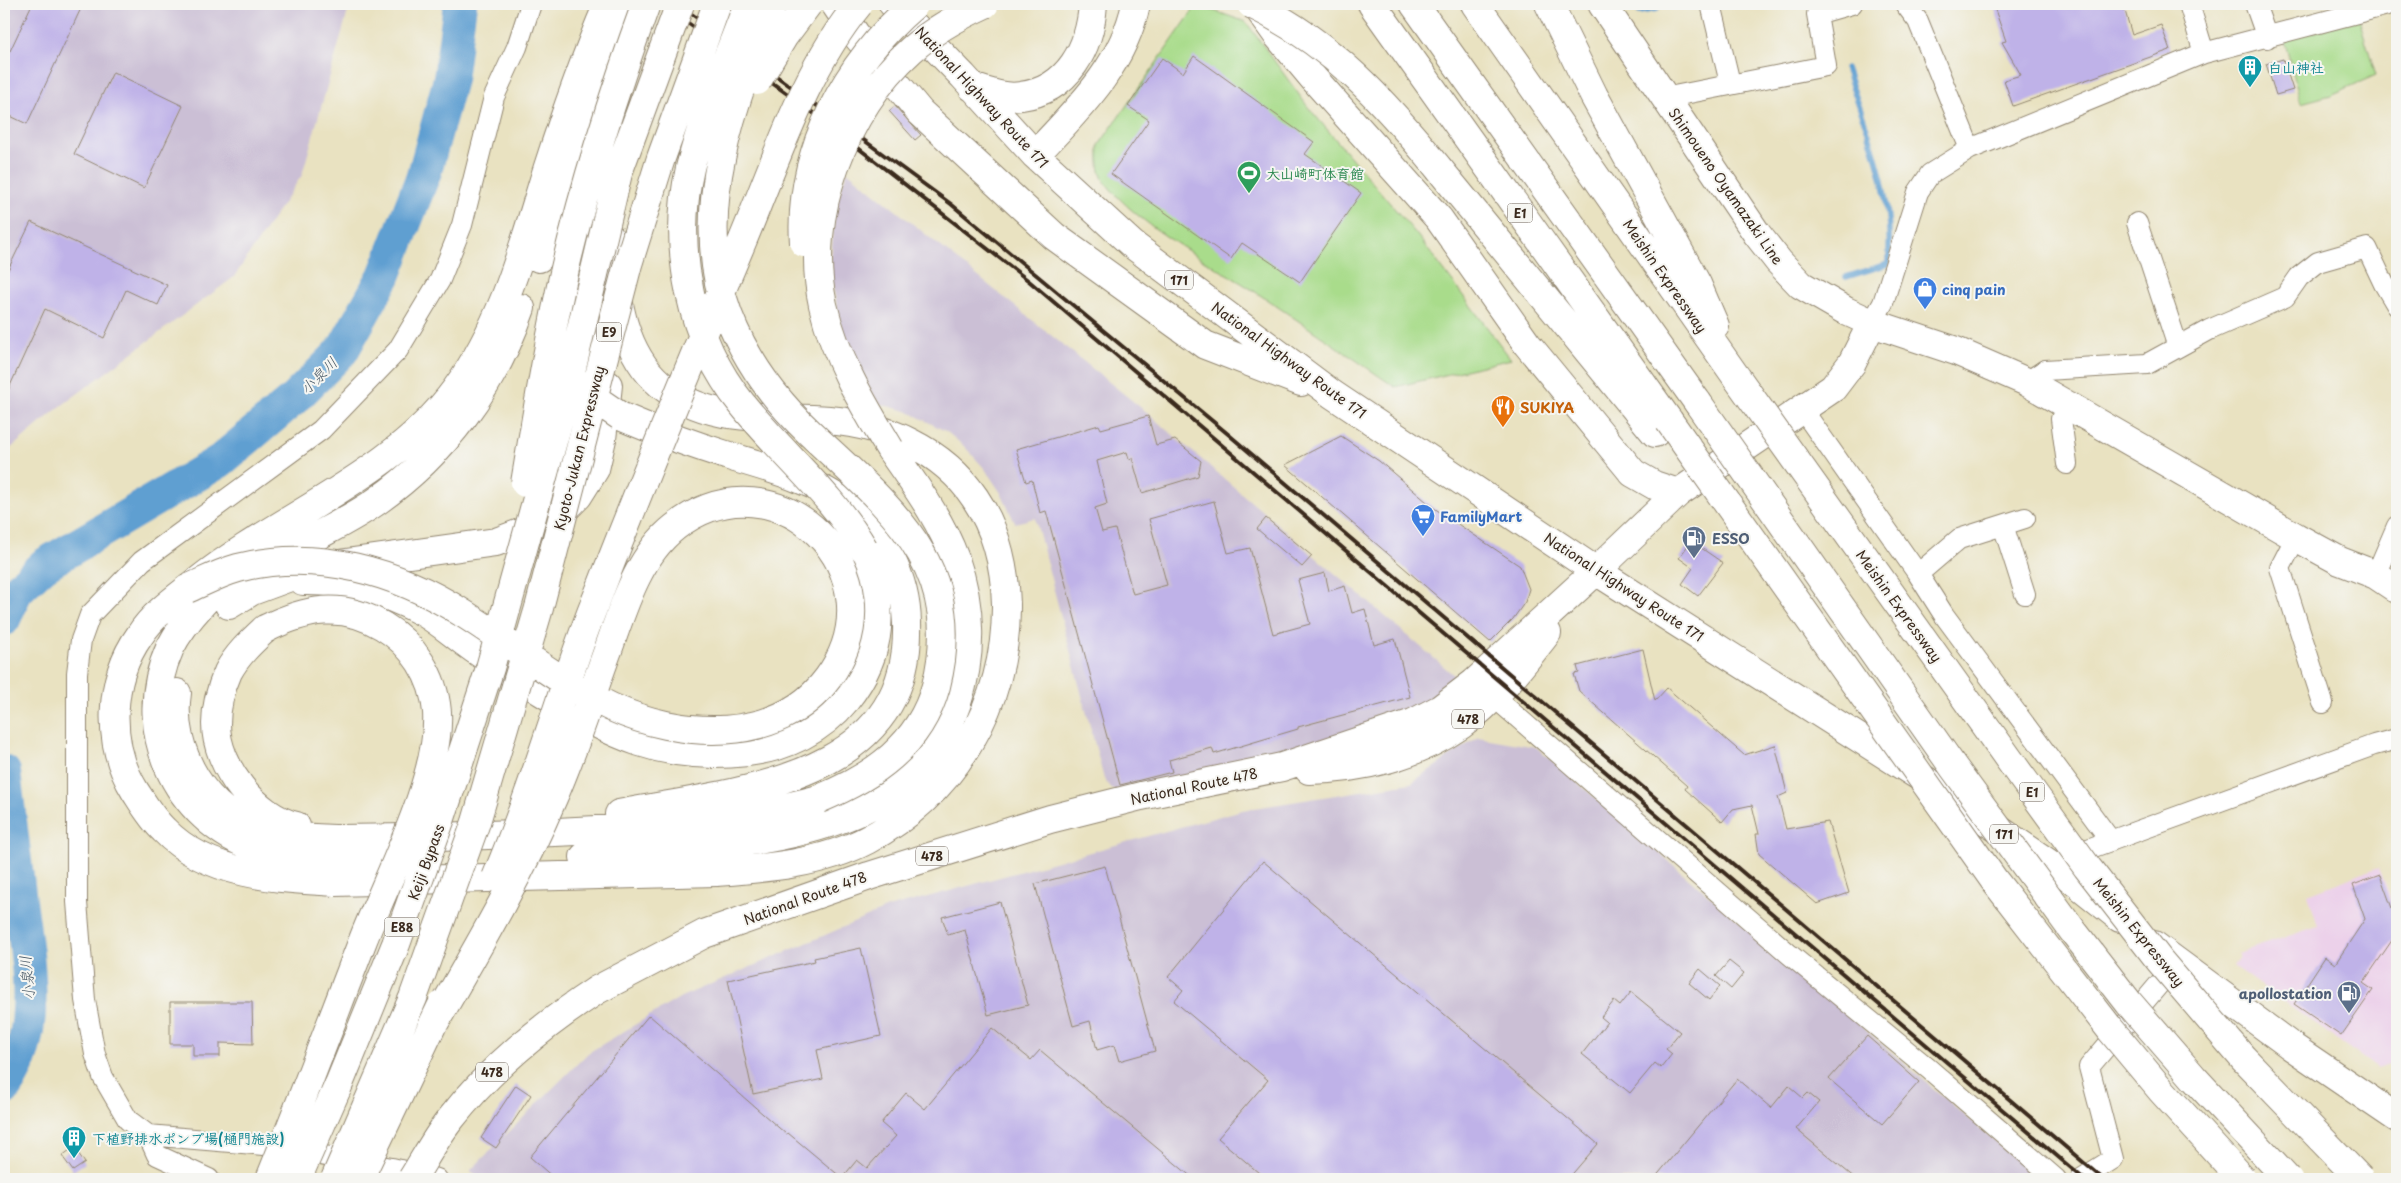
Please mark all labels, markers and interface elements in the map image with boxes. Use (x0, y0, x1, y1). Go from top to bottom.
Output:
street label: National Highway Route 171 (911, 22, 1053, 172)
building icon: 白山神社 (2237, 54, 2263, 88)
place label: 白山神社 (2268, 57, 2324, 78)
street label: Shimoueno Oyamazaki Line (1664, 103, 1788, 269)
sports icon: 大山崎町体育館 (1236, 160, 1262, 194)
place label: 大山崎町体育館 (1266, 163, 1364, 184)
road number: E1 (1508, 204, 1532, 222)
street label: Meishin Expressway (1618, 215, 1712, 337)
road number: 171 (1165, 270, 1193, 290)
shop icon: cinq pain (1912, 276, 1938, 310)
place label: cinq pain (1942, 279, 2006, 300)
street label: National Highway Route 171 (1207, 297, 1371, 423)
road number: E9 (596, 322, 622, 342)
water label: 小泉川 (294, 351, 342, 399)
street label: Kyoto-Jukan Expressway (548, 363, 610, 533)
restaurant icon: SUKIYA (1490, 394, 1516, 428)
place label: SUKIYA (1520, 397, 1574, 418)
supermarket icon: FamilyMart (1410, 503, 1436, 537)
place label: FamilyMart (1440, 506, 1522, 527)
fuel station icon: ESSO (1681, 525, 1707, 559)
street label: National Highway Route 171 (1540, 527, 1708, 647)
place label: ESSO (1712, 528, 1750, 549)
street label: Meishin Expressway (1851, 545, 1947, 667)
road number: 478 (1452, 710, 1484, 729)
street label: National Route 478 (1128, 762, 1260, 810)
road number: E1 (2020, 782, 2044, 802)
street label: Keiji Bypass (403, 821, 450, 903)
road number: 171 (1990, 824, 2018, 844)
road number: 478 (916, 846, 948, 866)
street label: National Route 478 (740, 866, 870, 930)
street label: Meishin Expressway (2088, 873, 2190, 991)
road number: E88 (384, 918, 420, 936)
water label: 小泉川 (13, 955, 39, 1001)
fuel station icon: apollostation (2336, 980, 2362, 1014)
place label: apollostation (2239, 983, 2332, 1004)
road number: 478 (476, 1062, 508, 1082)
building icon: 下植野排水ポンプ場(樋門施設) (61, 1125, 87, 1159)
place label: 下植野排水ポンプ場(樋門施設) (92, 1128, 285, 1149)

